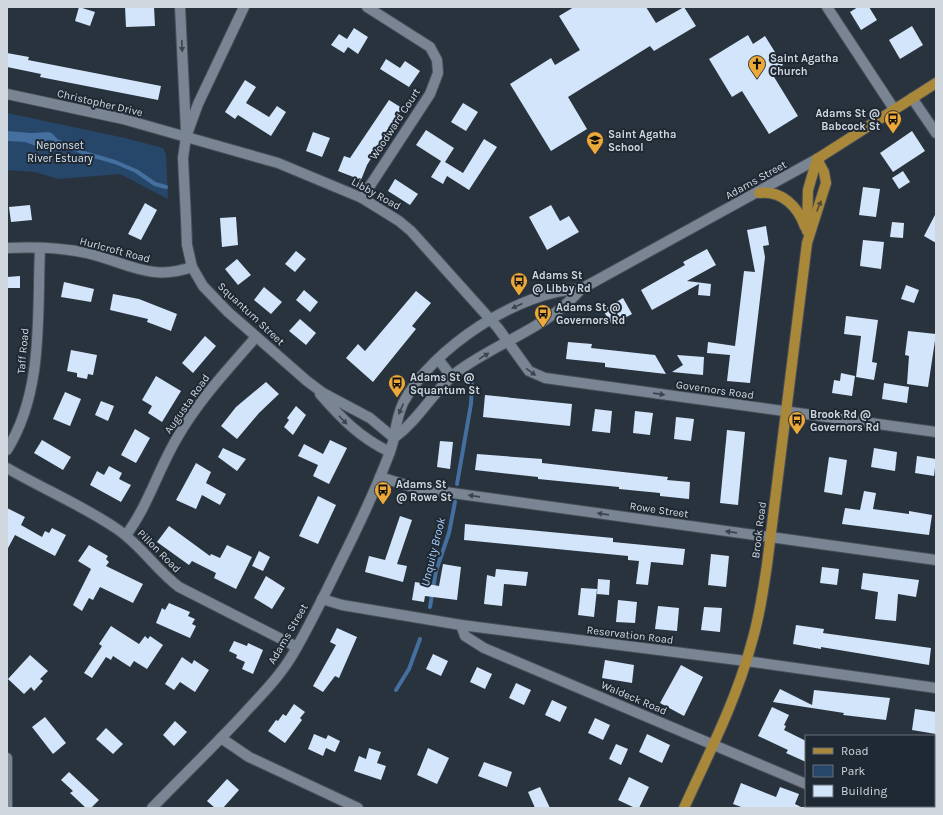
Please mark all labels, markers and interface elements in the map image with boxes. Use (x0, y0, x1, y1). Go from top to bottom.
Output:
one-way arrow (178, 40, 185, 52)
place label: Saint Agatha Church (770, 52, 838, 78)
church icon: Saint Agatha Church (747, 54, 767, 79)
street label: Woodward Court (367, 86, 423, 162)
street label: Christopher Drive (56, 87, 144, 119)
place label: Adams St @ Babcock St (815, 107, 881, 133)
bus stop icon: Adams St @ Babcock St (883, 109, 903, 134)
place label: Saint Agatha School (608, 128, 676, 154)
school or university icon: Saint Agatha School (585, 130, 605, 155)
park label: Neponset River Estuary (27, 139, 93, 165)
street label: Adams Street (723, 158, 789, 202)
street label: Libby Road (349, 175, 403, 213)
one-way arrow (816, 200, 822, 211)
street label: Hurlcroft Road (78, 234, 152, 266)
place label: Adams St @ Libby Rd (532, 269, 591, 295)
bus stop icon: Adams St @ Libby Rd (509, 271, 529, 296)
street label: Squantum Street (215, 280, 287, 348)
place label: Adams St @ Governors Rd (556, 301, 625, 327)
one-way arrow (512, 303, 523, 309)
bus stop icon: Adams St @ Governors Rd (533, 303, 553, 328)
street label: Taff Road (15, 327, 31, 375)
one-way arrow (479, 352, 489, 360)
one-way arrow (526, 368, 537, 376)
place label: Adams St @ Squantum St (410, 371, 480, 397)
street label: Augusta Road (162, 372, 212, 436)
bus stop icon: Adams St @ Squantum St (387, 373, 407, 398)
street label: Governors Road (675, 378, 755, 402)
one-way arrow (652, 391, 665, 397)
one-way arrow (398, 403, 404, 414)
place label: Brook Rd @ Governors Rd (810, 408, 879, 434)
bus stop icon: Brook Rd @ Governors Rd (787, 410, 807, 435)
one-way arrow (338, 415, 348, 425)
place label: Adams St @ Rowe St (396, 478, 452, 504)
bus stop icon: Adams St @ Rowe St (373, 480, 393, 505)
one-way arrow (468, 493, 480, 499)
street label: Rowe Street (629, 499, 689, 521)
street label: Brook Road (749, 501, 769, 559)
one-way arrow (597, 511, 609, 517)
water label: Unquity Brook (418, 515, 449, 588)
street label: Pillon Road (135, 527, 183, 575)
one-way arrow (725, 529, 737, 535)
street label: Adams Street (265, 601, 311, 667)
street label: Reservation Road (586, 623, 674, 647)
street label: Waldeck Road (599, 678, 669, 718)
legend (805, 735, 935, 807)
text: Road (841, 744, 869, 758)
text: Park (841, 764, 866, 778)
text: Building (841, 784, 888, 798)

